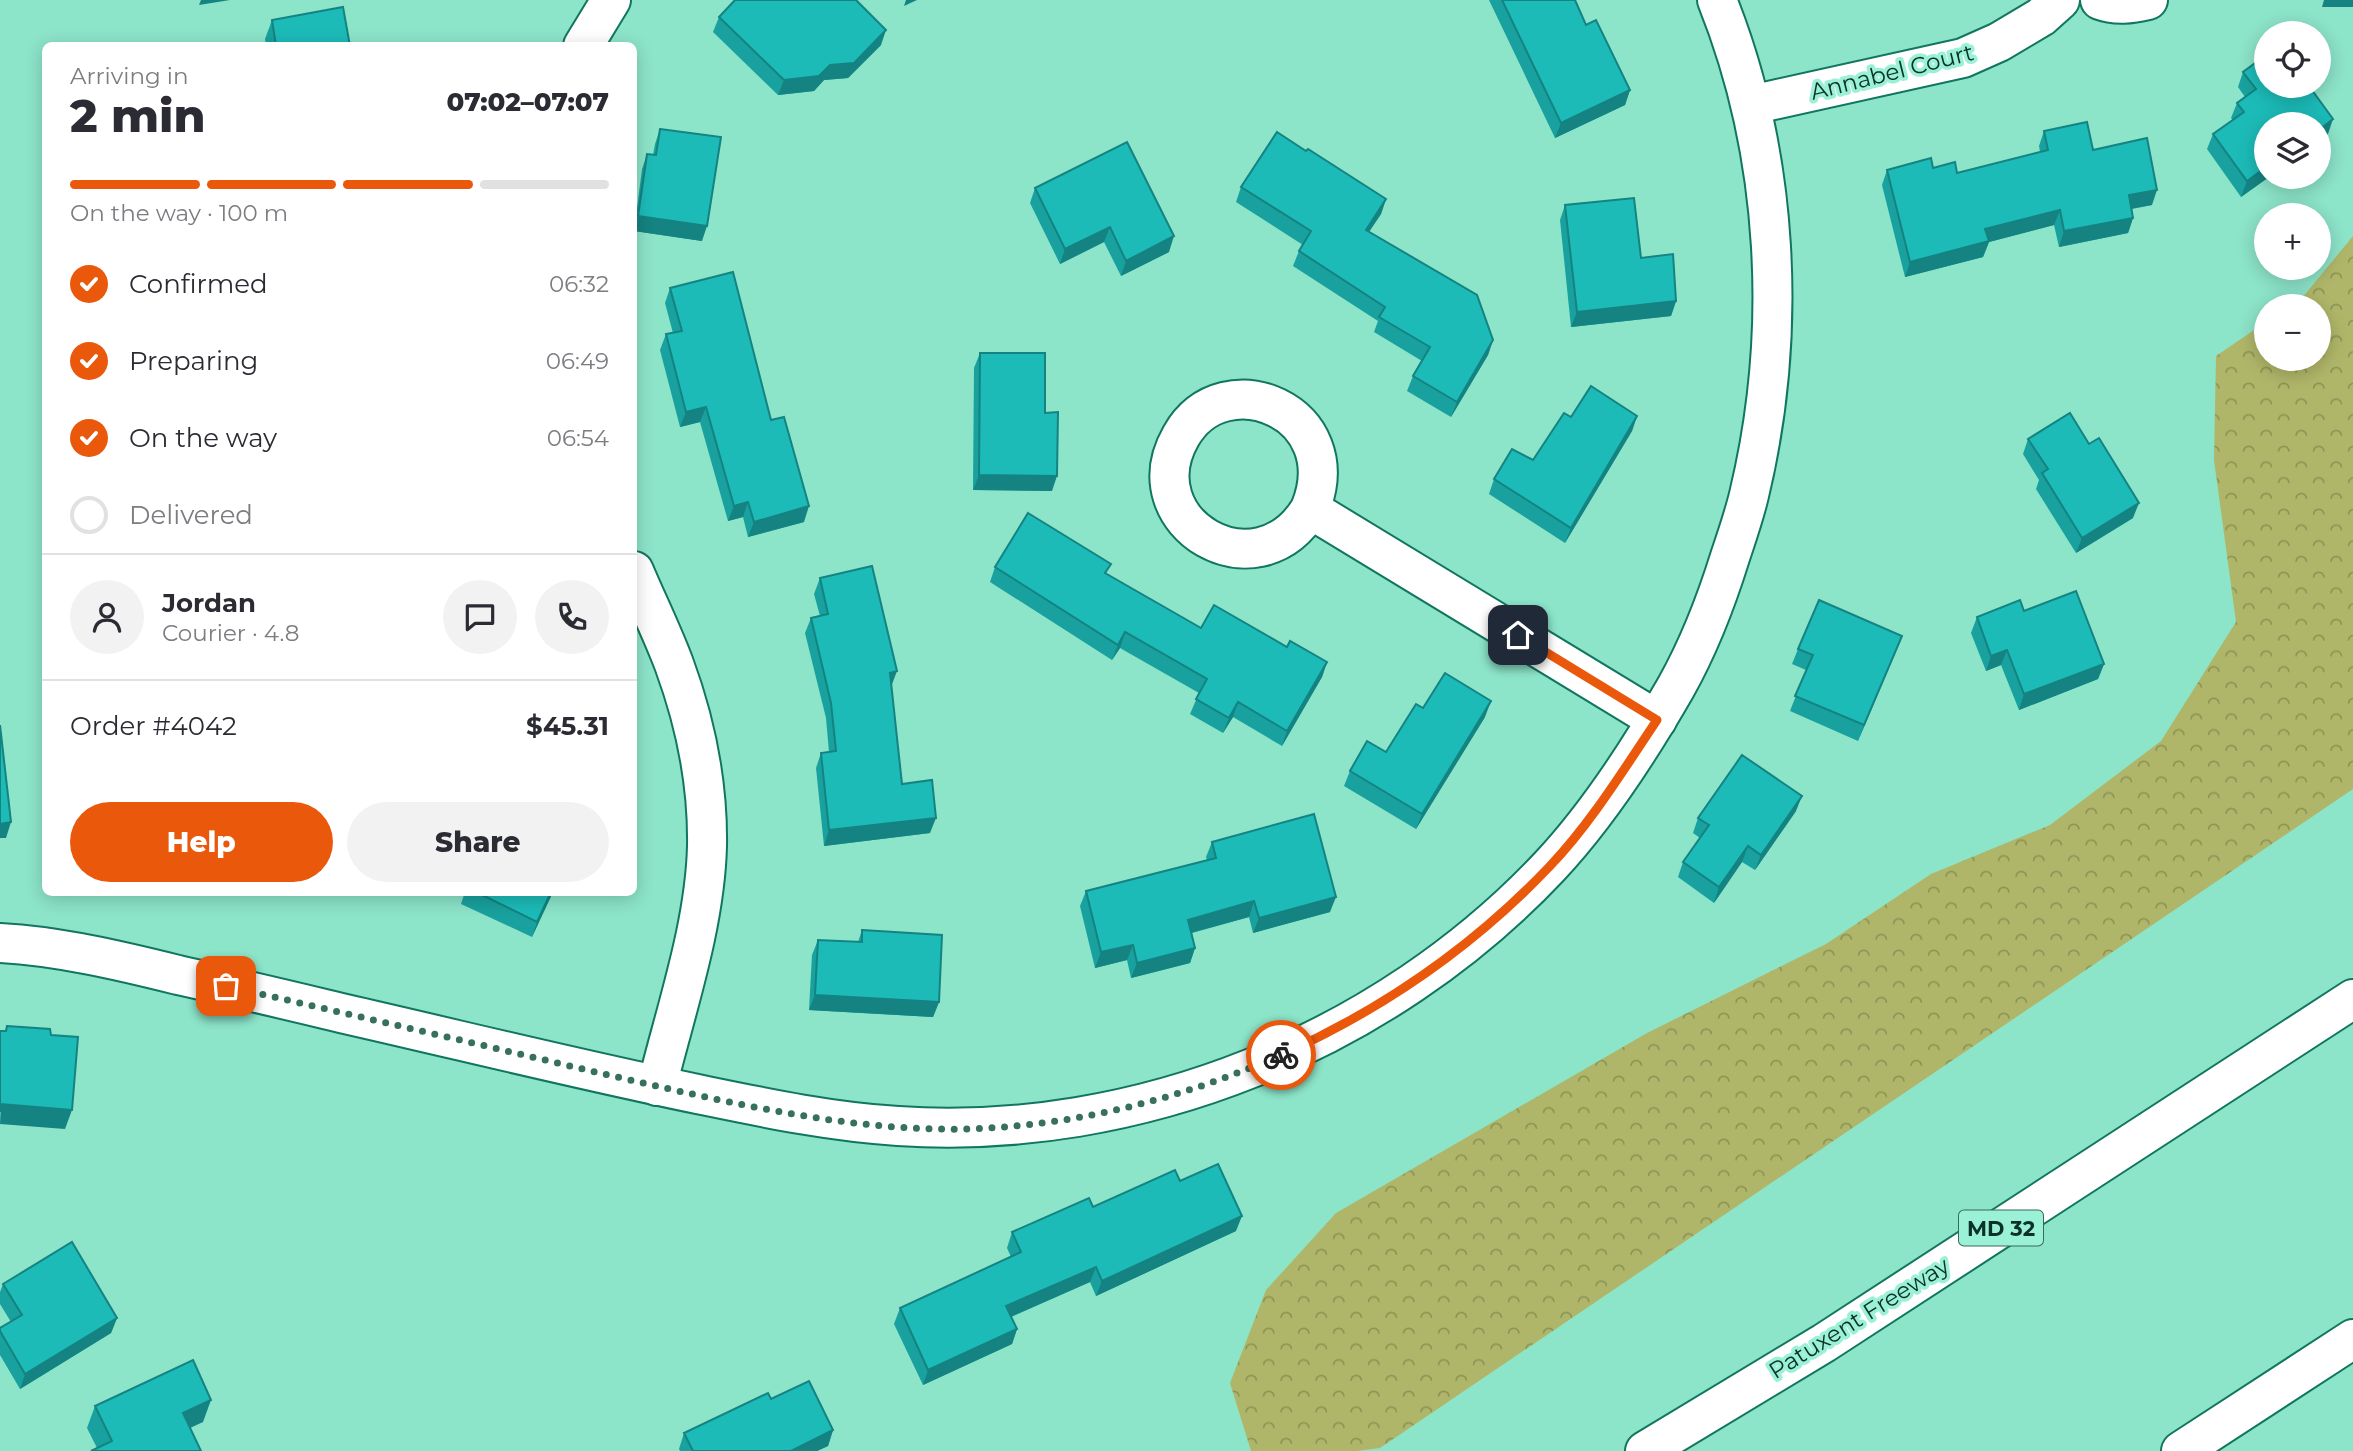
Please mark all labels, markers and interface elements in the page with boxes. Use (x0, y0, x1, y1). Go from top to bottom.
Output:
map controls (2254, 21, 2331, 371)
button: locate (2254, 21, 2331, 98)
street label: Annabel Court (1807, 38, 1977, 106)
text: Arriving in (70, 62, 189, 90)
text: 07:02–07:07 (447, 86, 609, 118)
text: 2 min (70, 87, 205, 144)
button: layers (2254, 112, 2331, 189)
text: On the way · 100 m (70, 199, 288, 227)
button: + (2254, 203, 2331, 280)
icon: check (70, 265, 108, 303)
text: Confirmed (129, 268, 268, 300)
text: 06:32 (549, 270, 609, 298)
button: − (2254, 294, 2331, 371)
icon: check (70, 342, 108, 380)
text: Preparing (129, 345, 258, 377)
text: 06:49 (546, 347, 609, 375)
icon: check (70, 419, 108, 457)
text: On the way (129, 422, 277, 454)
text: 06:54 (547, 424, 609, 452)
text: Delivered (129, 499, 253, 531)
button: person (70, 580, 144, 654)
button: chat (443, 580, 517, 654)
button: phone (535, 580, 609, 654)
text: Jordan (162, 587, 256, 619)
pin (1488, 605, 1548, 665)
icon: home (1499, 616, 1537, 654)
text: Courier · 4.8 (162, 619, 299, 647)
text: Order #4042 (70, 710, 237, 742)
text: $45.31 (526, 710, 609, 742)
button: Help (70, 802, 333, 882)
button: Share (347, 802, 609, 882)
pin (196, 956, 256, 1016)
icon: bag (207, 967, 245, 1005)
courier (1246, 1020, 1316, 1090)
icon: bike (1262, 1036, 1300, 1074)
road number: MD 32 (1959, 1210, 2043, 1246)
street label: Patuxent Freeway (1764, 1251, 1955, 1385)

